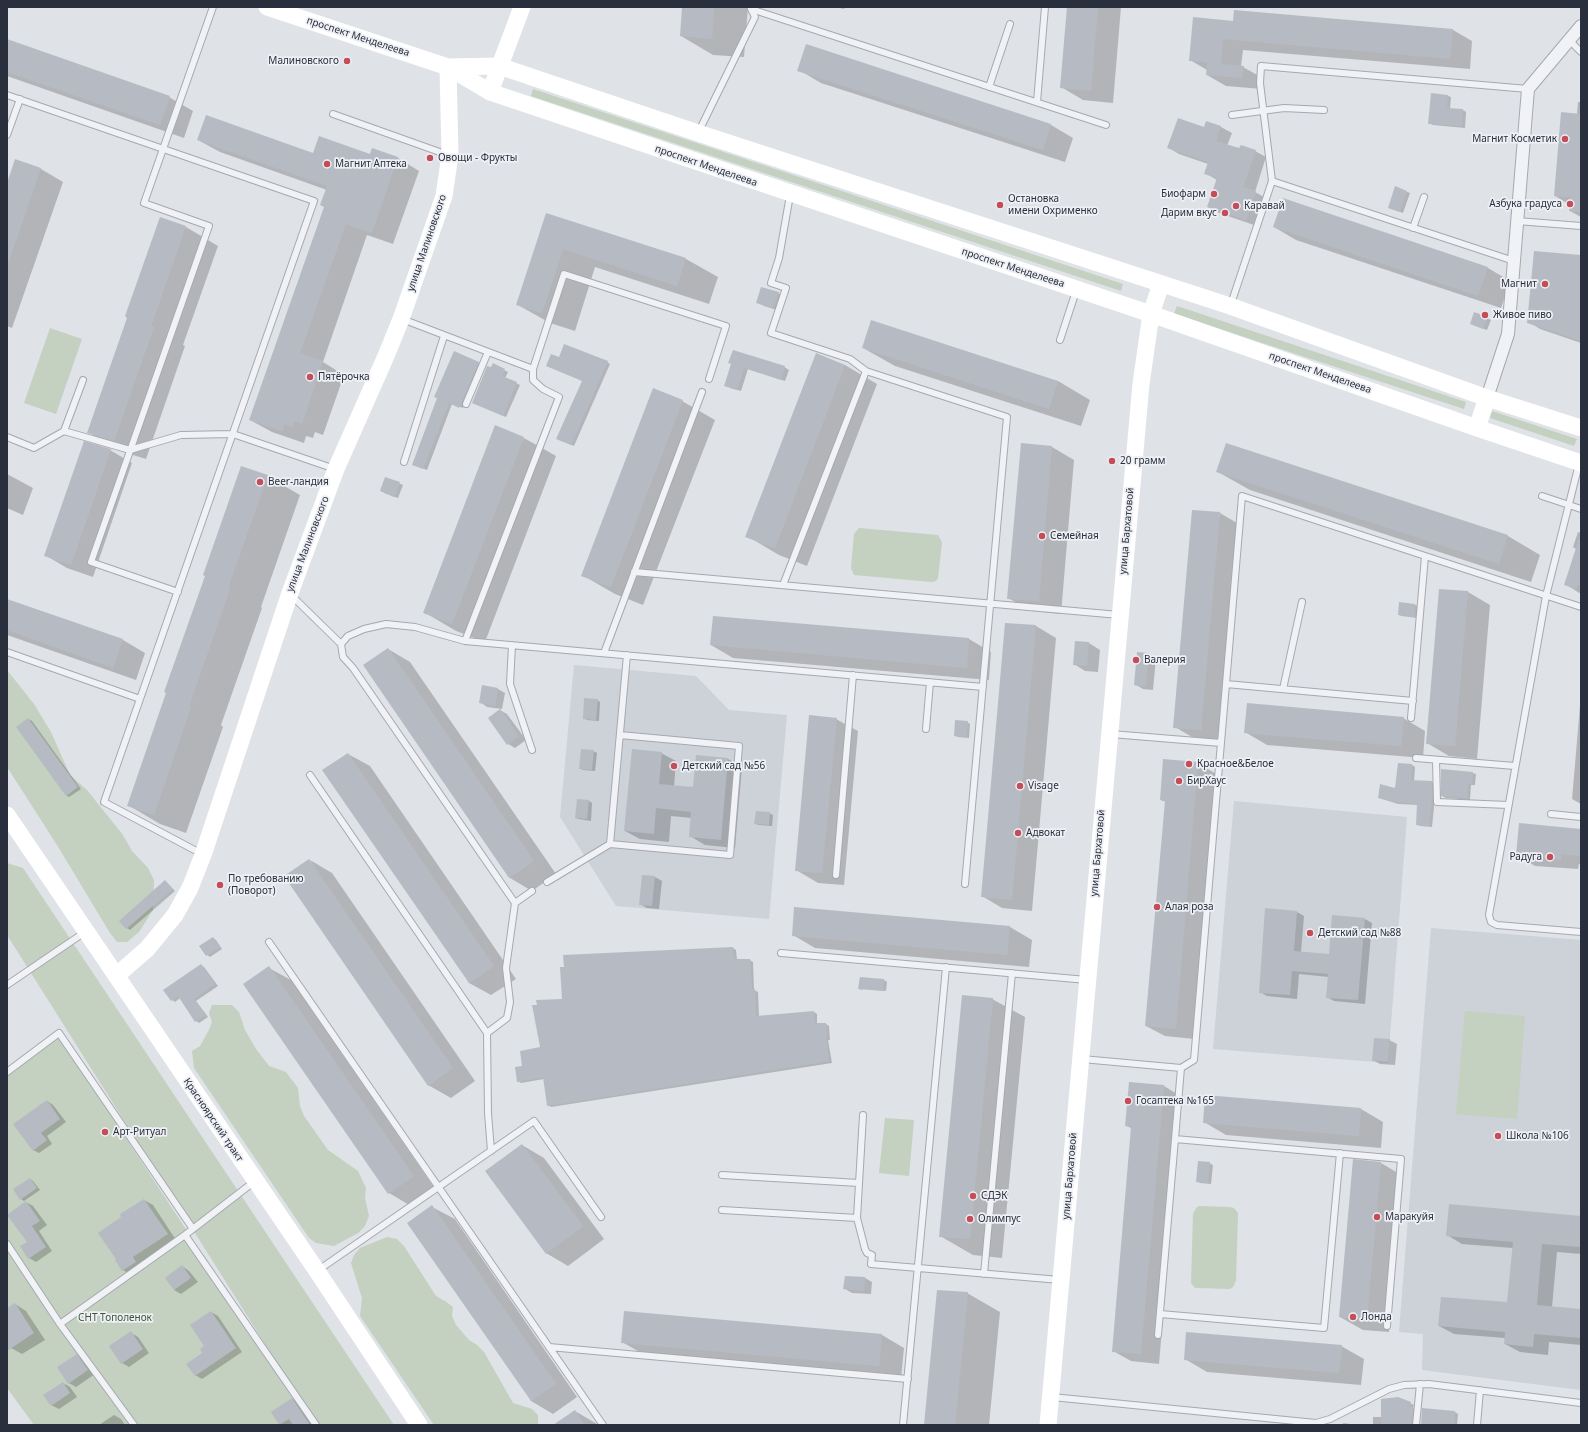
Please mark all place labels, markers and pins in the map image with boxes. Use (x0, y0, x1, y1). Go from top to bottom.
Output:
place label: Малиновского (268, 55, 339, 67)
marker: Малиновского (342, 56, 352, 66)
place label: Магнит Косметик (1472, 133, 1557, 145)
marker: Магнит Косметик (1560, 134, 1570, 144)
place label: Овощи - Фрукты (438, 152, 517, 164)
marker: Овощи - Фрукты (425, 153, 435, 163)
place label: Магнит Аптека (335, 158, 407, 170)
marker: Магнит Аптека (322, 159, 332, 169)
place label: Биофарм (1161, 188, 1206, 200)
marker: Биофарм (1209, 189, 1219, 199)
place label: Остановка имени Охрименко (1008, 193, 1098, 216)
place label: Азбука градуса (1489, 198, 1562, 210)
marker: Азбука градуса (1565, 199, 1575, 209)
marker: Остановка имени Охрименко (995, 200, 1005, 210)
place label: Каравай (1244, 200, 1285, 212)
marker: Каравай (1231, 201, 1241, 211)
place label: Дарим вкус (1161, 207, 1217, 219)
marker: Дарим вкус (1220, 208, 1230, 218)
place label: Магнит (1501, 278, 1537, 290)
marker: Магнит (1540, 279, 1550, 289)
place label: Живое пиво (1493, 309, 1552, 321)
marker: Живое пиво (1480, 310, 1490, 320)
place label: Пятёрочка (318, 371, 370, 383)
marker: Пятёрочка (305, 372, 315, 382)
place label: 20 грамм (1120, 455, 1165, 467)
marker: 20 грамм (1107, 456, 1117, 466)
place label: Beer-ландия (268, 476, 329, 488)
marker: Beer-ландия (255, 477, 265, 487)
place label: Семейная (1050, 530, 1099, 542)
marker: Семейная (1037, 531, 1047, 541)
place label: Валерия (1144, 654, 1185, 666)
marker: Валерия (1131, 655, 1141, 665)
place label: Красное&Белое (1197, 758, 1274, 770)
marker: Красное&Белое (1184, 759, 1194, 769)
place label: Детский сад №56 (682, 760, 765, 772)
marker: Детский сад №56 (669, 761, 679, 771)
place label: БирХаус (1187, 775, 1226, 787)
marker: БирХаус (1174, 776, 1184, 786)
place label: Visage (1028, 780, 1059, 792)
marker: Visage (1015, 781, 1025, 791)
place label: Адвокат (1026, 827, 1065, 839)
marker: Адвокат (1013, 828, 1023, 838)
place label: Радуга (1510, 851, 1542, 863)
marker: Радуга (1545, 852, 1555, 862)
place label: По требованию (Поворот) (228, 873, 304, 896)
marker: По требованию (Поворот) (215, 880, 225, 890)
place label: Алая роза (1165, 901, 1214, 913)
marker: Алая роза (1152, 902, 1162, 912)
place label: Детский сад №88 (1318, 927, 1401, 939)
marker: Детский сад №88 (1305, 928, 1315, 938)
place label: Госаптека №165 (1136, 1095, 1214, 1107)
marker: Госаптека №165 (1123, 1096, 1133, 1106)
place label: Арт-Ритуал (113, 1126, 166, 1138)
marker: Арт-Ритуал (100, 1127, 110, 1137)
place label: Школа №106 (1506, 1130, 1569, 1142)
marker: Школа №106 (1493, 1131, 1503, 1141)
place label: СДЭК (981, 1190, 1007, 1202)
marker: СДЭК (968, 1191, 978, 1201)
place label: Маракуйя (1385, 1211, 1434, 1223)
marker: Маракуйя (1372, 1212, 1382, 1222)
place label: Олимпус (978, 1213, 1021, 1225)
marker: Олимпус (965, 1214, 975, 1224)
place label: Лонда (1361, 1311, 1392, 1323)
marker: Лонда (1348, 1312, 1358, 1322)

